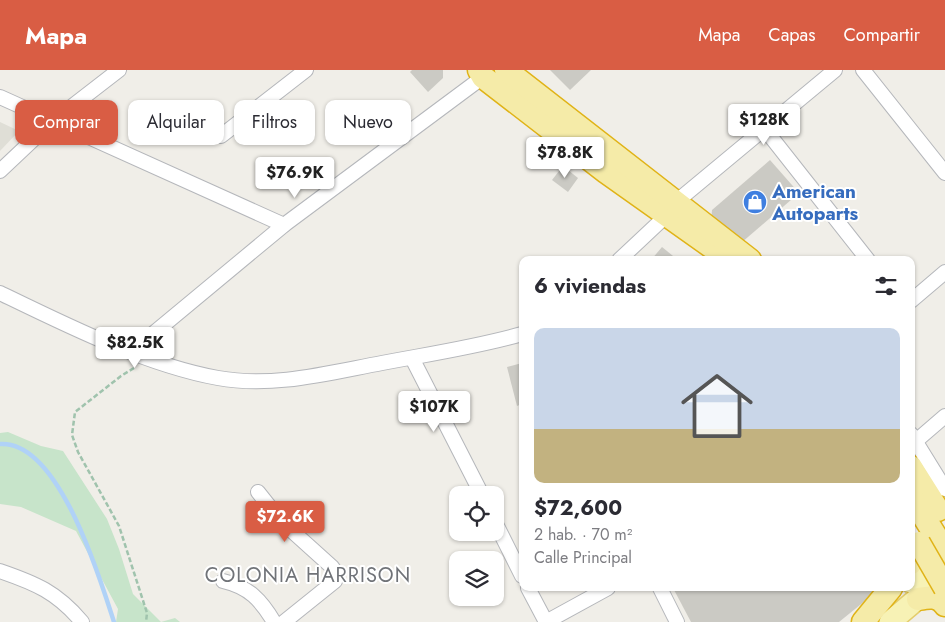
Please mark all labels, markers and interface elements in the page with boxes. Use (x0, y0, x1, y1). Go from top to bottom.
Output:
text: Mapa (25, 18, 87, 53)
text: Mapa (698, 22, 740, 48)
text: Capas (768, 22, 816, 48)
text: Compartir (844, 22, 920, 48)
chip: Comprar (15, 100, 118, 145)
chip: Alquilar (128, 100, 224, 145)
chip: Filtros (234, 100, 315, 145)
chip: Nuevo (325, 100, 411, 145)
pin: $128K (729, 104, 799, 146)
text: $128K (739, 108, 789, 131)
pin: $78.8K (524, 136, 606, 179)
text: $78.8K (537, 141, 593, 164)
pin: $76.9K (254, 156, 336, 199)
text: $76.9K (266, 161, 324, 184)
place label: American Autoparts (771, 178, 859, 227)
shop icon: American Autoparts (742, 189, 768, 215)
text: 6 viviendas (534, 271, 646, 301)
icon: filters (872, 272, 900, 300)
pin: $82.5K (94, 326, 176, 369)
text: $82.5K (106, 331, 164, 354)
icon: home (672, 361, 762, 451)
pin: $107K (399, 390, 469, 433)
text: $107K (409, 395, 459, 418)
map controls (449, 486, 504, 606)
button: locate (449, 486, 504, 541)
text: $72,600 (534, 493, 622, 523)
pin: $72.6K (244, 500, 326, 543)
text: $72.6K (256, 505, 314, 528)
text: 2 hab. · 70 m² (534, 523, 632, 546)
text: Calle Principal (534, 546, 632, 569)
button: layers (449, 551, 504, 606)
district label: COLONIA HARRISON (205, 561, 411, 590)

